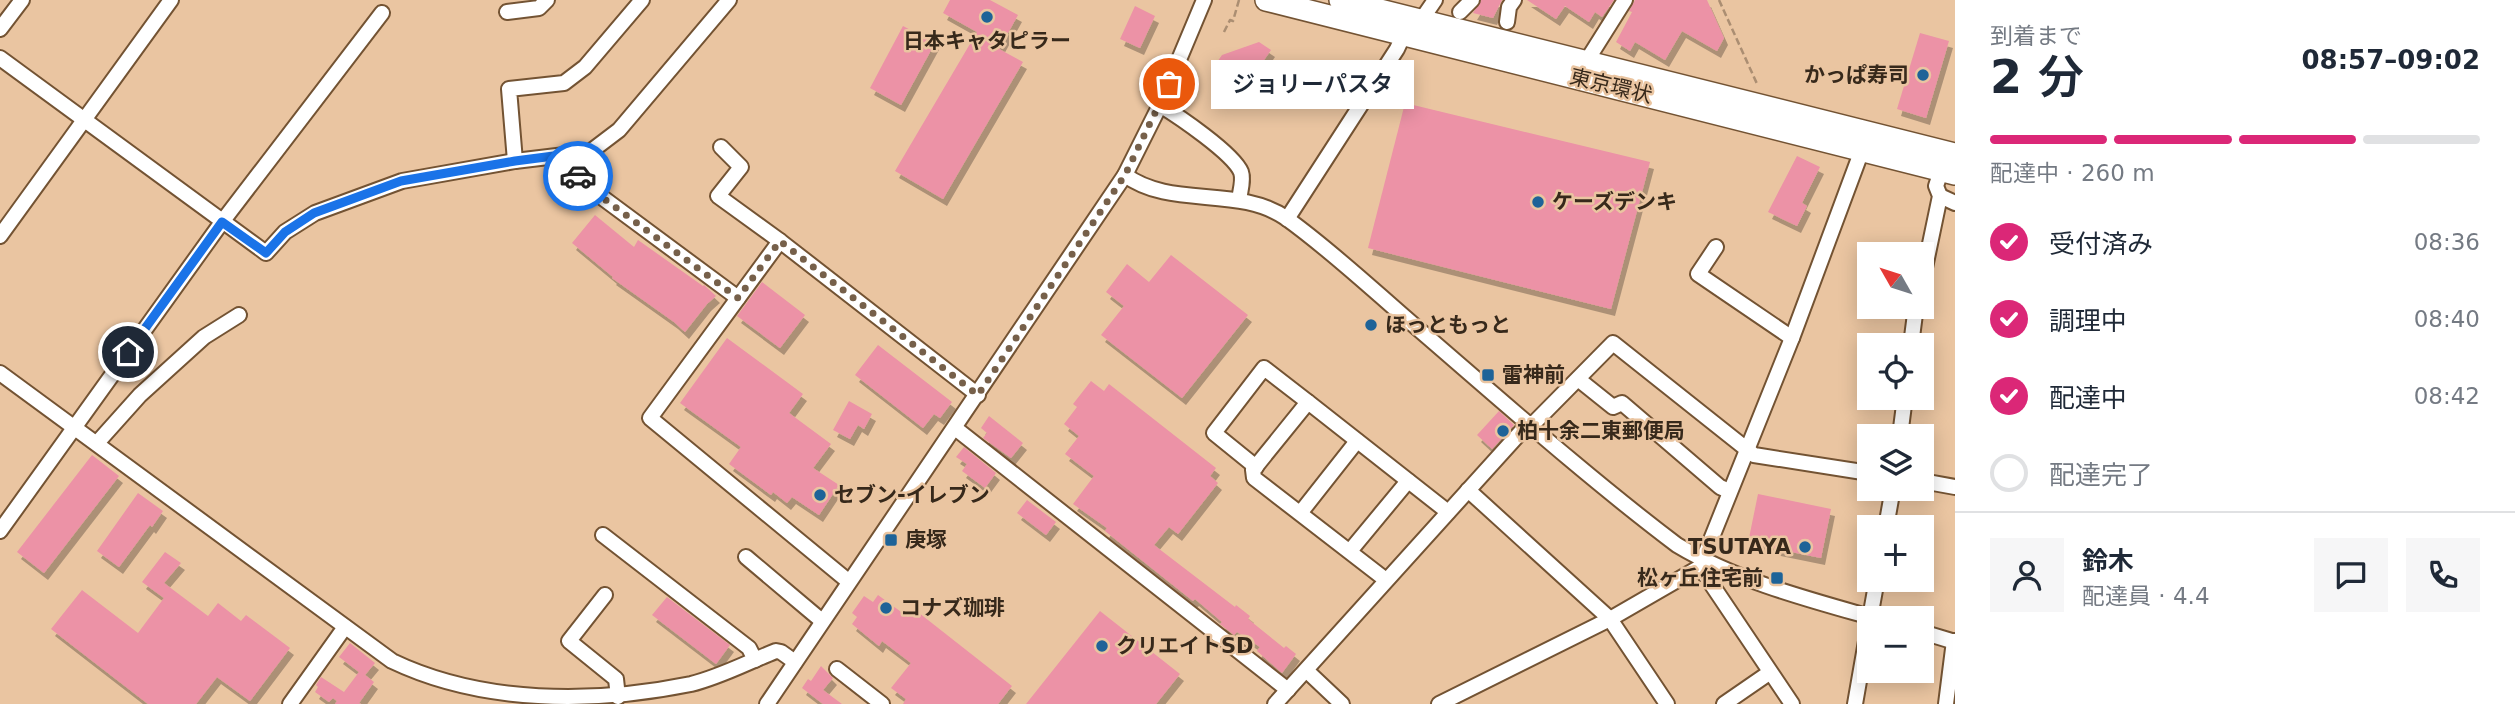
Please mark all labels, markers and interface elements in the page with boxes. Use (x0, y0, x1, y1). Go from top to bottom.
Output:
marker: 日本キャタピラー (979, 9, 995, 25)
text: 到着まで (1990, 23, 2082, 49)
place label: 日本キャタピラー (903, 29, 1071, 53)
text: 08:57–09:02 (2301, 45, 2480, 75)
text: 2 分 (1990, 50, 2084, 104)
pin (1139, 54, 1199, 114)
callout: ジョリーパスタ (1211, 60, 1414, 108)
place label: かっぱ寿司 (1804, 63, 1909, 87)
street label: 東京環状 (1567, 64, 1655, 108)
icon: bag (1150, 65, 1188, 103)
marker: かっぱ寿司 (1915, 67, 1931, 83)
text: ジョリーパスタ (1232, 71, 1393, 97)
courier (543, 141, 613, 211)
icon: car (559, 157, 597, 195)
text: 配達中 · 260 m (1990, 160, 2155, 186)
place label: ケーズデンキ (1552, 190, 1677, 214)
marker: ケーズデンキ (1530, 194, 1546, 210)
icon: check (1990, 223, 2028, 261)
text: 受付済み (2049, 229, 2153, 259)
text: 08:36 (2414, 229, 2480, 255)
north arrow (1857, 242, 1934, 318)
map controls (1857, 242, 1934, 683)
icon: check (1990, 300, 2028, 338)
text: 調理中 (2049, 306, 2127, 336)
text: 08:40 (2414, 306, 2480, 332)
place label: ほっともっと (1385, 313, 1511, 337)
marker: ほっともっと (1363, 317, 1379, 333)
pin (98, 322, 158, 382)
icon: home (109, 333, 147, 371)
button: locate (1857, 333, 1934, 410)
place label: 雷神前 (1502, 363, 1565, 387)
marker: 雷神前 (1480, 367, 1496, 383)
icon: check (1990, 377, 2028, 415)
text: 配達中 (2049, 383, 2127, 413)
text: 08:42 (2414, 383, 2480, 409)
place label: 柏十余二東郵便局 (1517, 419, 1685, 443)
marker: 柏十余二東郵便局 (1495, 423, 1511, 439)
button: layers (1857, 424, 1934, 501)
text: 配達完了 (2049, 460, 2153, 490)
place label: セブン-イレブン (834, 483, 990, 507)
marker: セブン-イレブン (812, 487, 828, 503)
button: + (1857, 515, 1934, 592)
place label: 庚塚 (905, 528, 947, 552)
marker: 庚塚 (883, 532, 899, 548)
place label: TSUTAYA (1688, 535, 1792, 559)
button: person (1990, 538, 2064, 612)
button: chat (2314, 538, 2388, 612)
button: phone (2406, 538, 2480, 612)
marker: TSUTAYA (1797, 539, 1813, 555)
text: 鈴木 (2082, 546, 2134, 576)
place label: 松ヶ丘住宅前 (1637, 566, 1763, 590)
marker: 松ヶ丘住宅前 (1769, 570, 1785, 586)
text: 配達員 · 4.4 (2082, 583, 2210, 609)
place label: コナズ珈琲 (900, 596, 1005, 620)
marker: コナズ珈琲 (878, 600, 894, 616)
button: − (1857, 606, 1934, 683)
place label: クリエイトSD (1116, 634, 1254, 658)
marker: クリエイトSD (1094, 638, 1110, 654)

